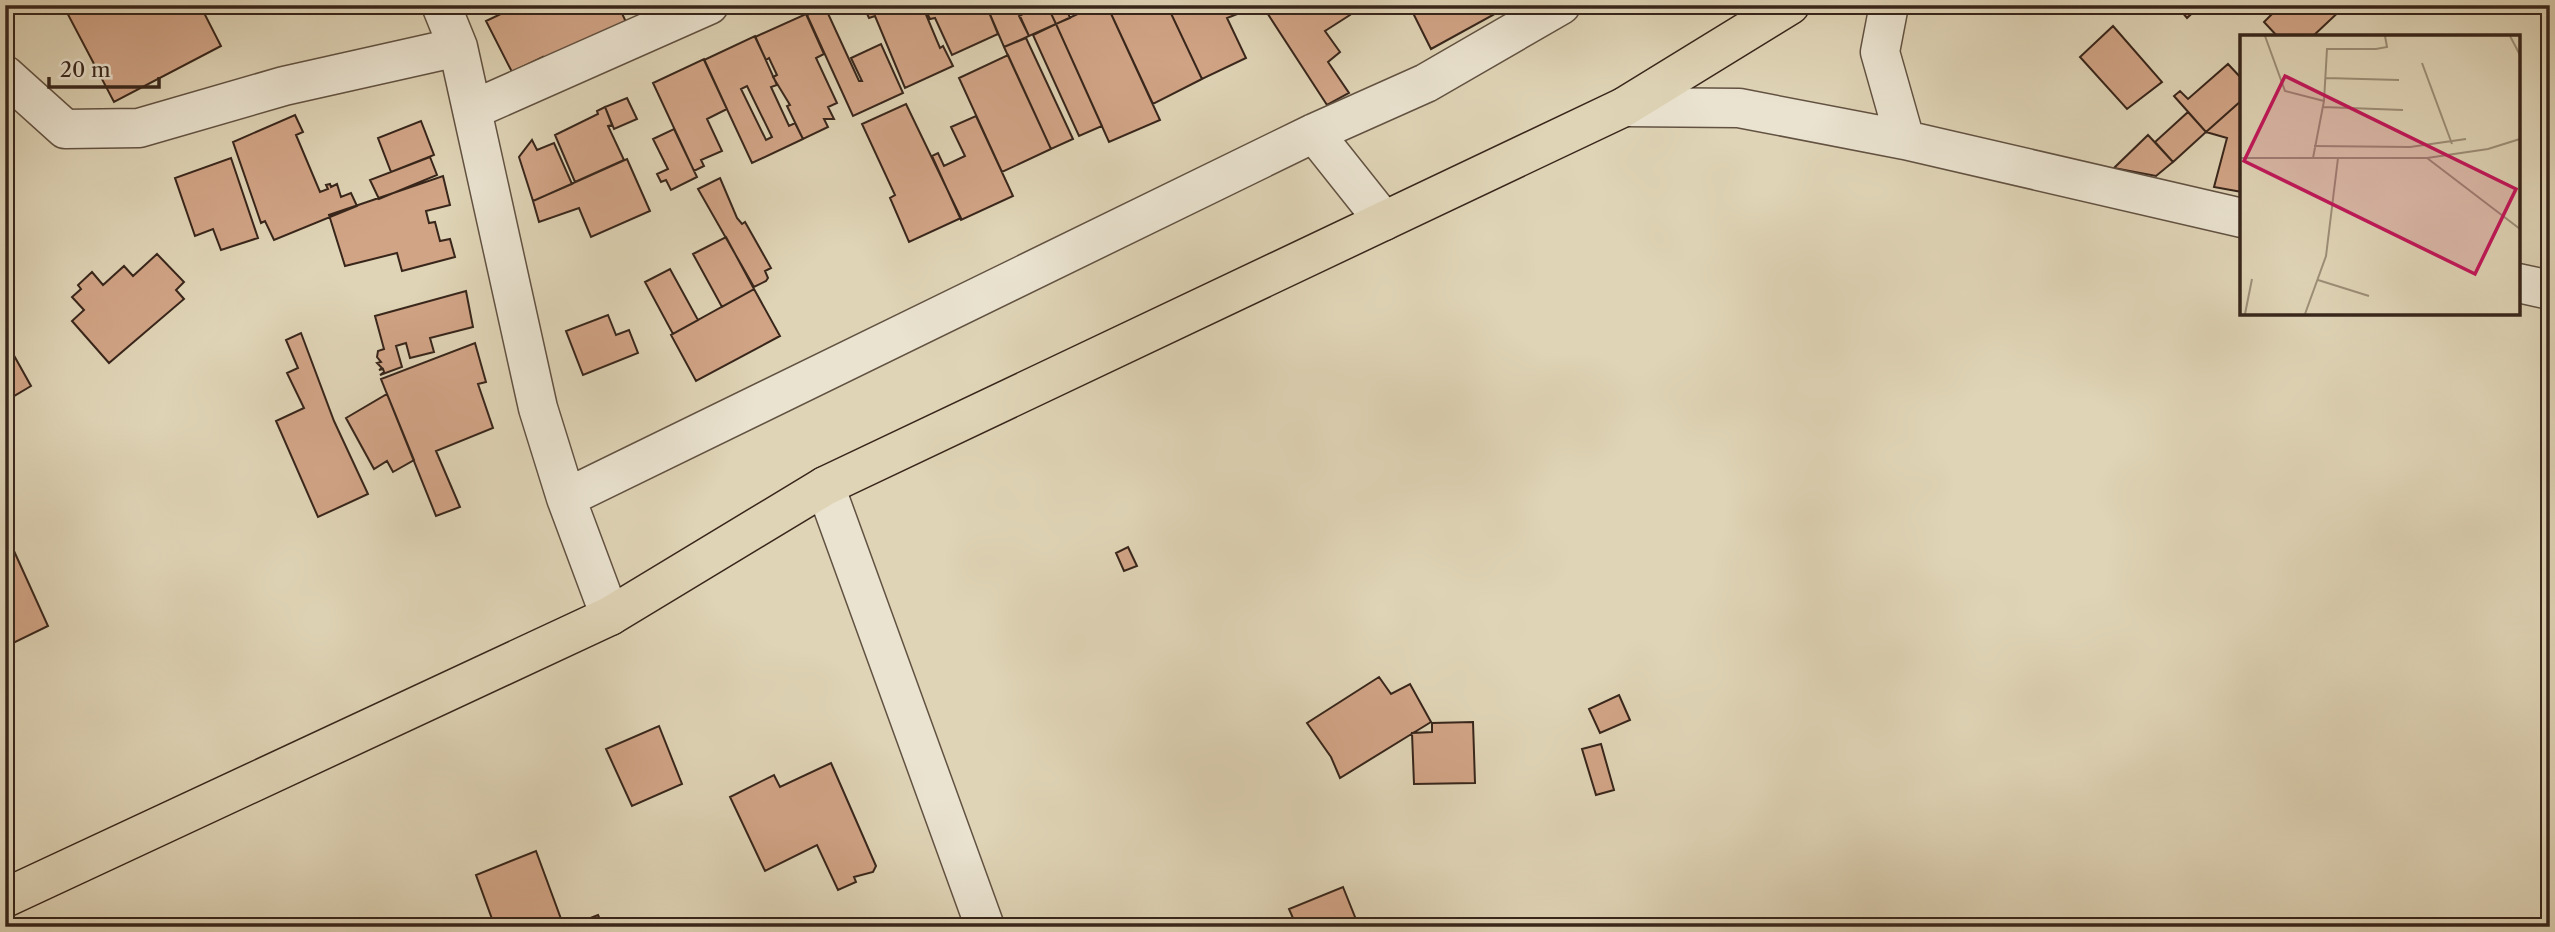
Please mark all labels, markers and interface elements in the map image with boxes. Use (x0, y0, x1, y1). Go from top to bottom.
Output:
inset map (2240, 35, 2520, 315)
scale bar (49, 46, 159, 90)
text: 20 m (60, 57, 111, 82)

